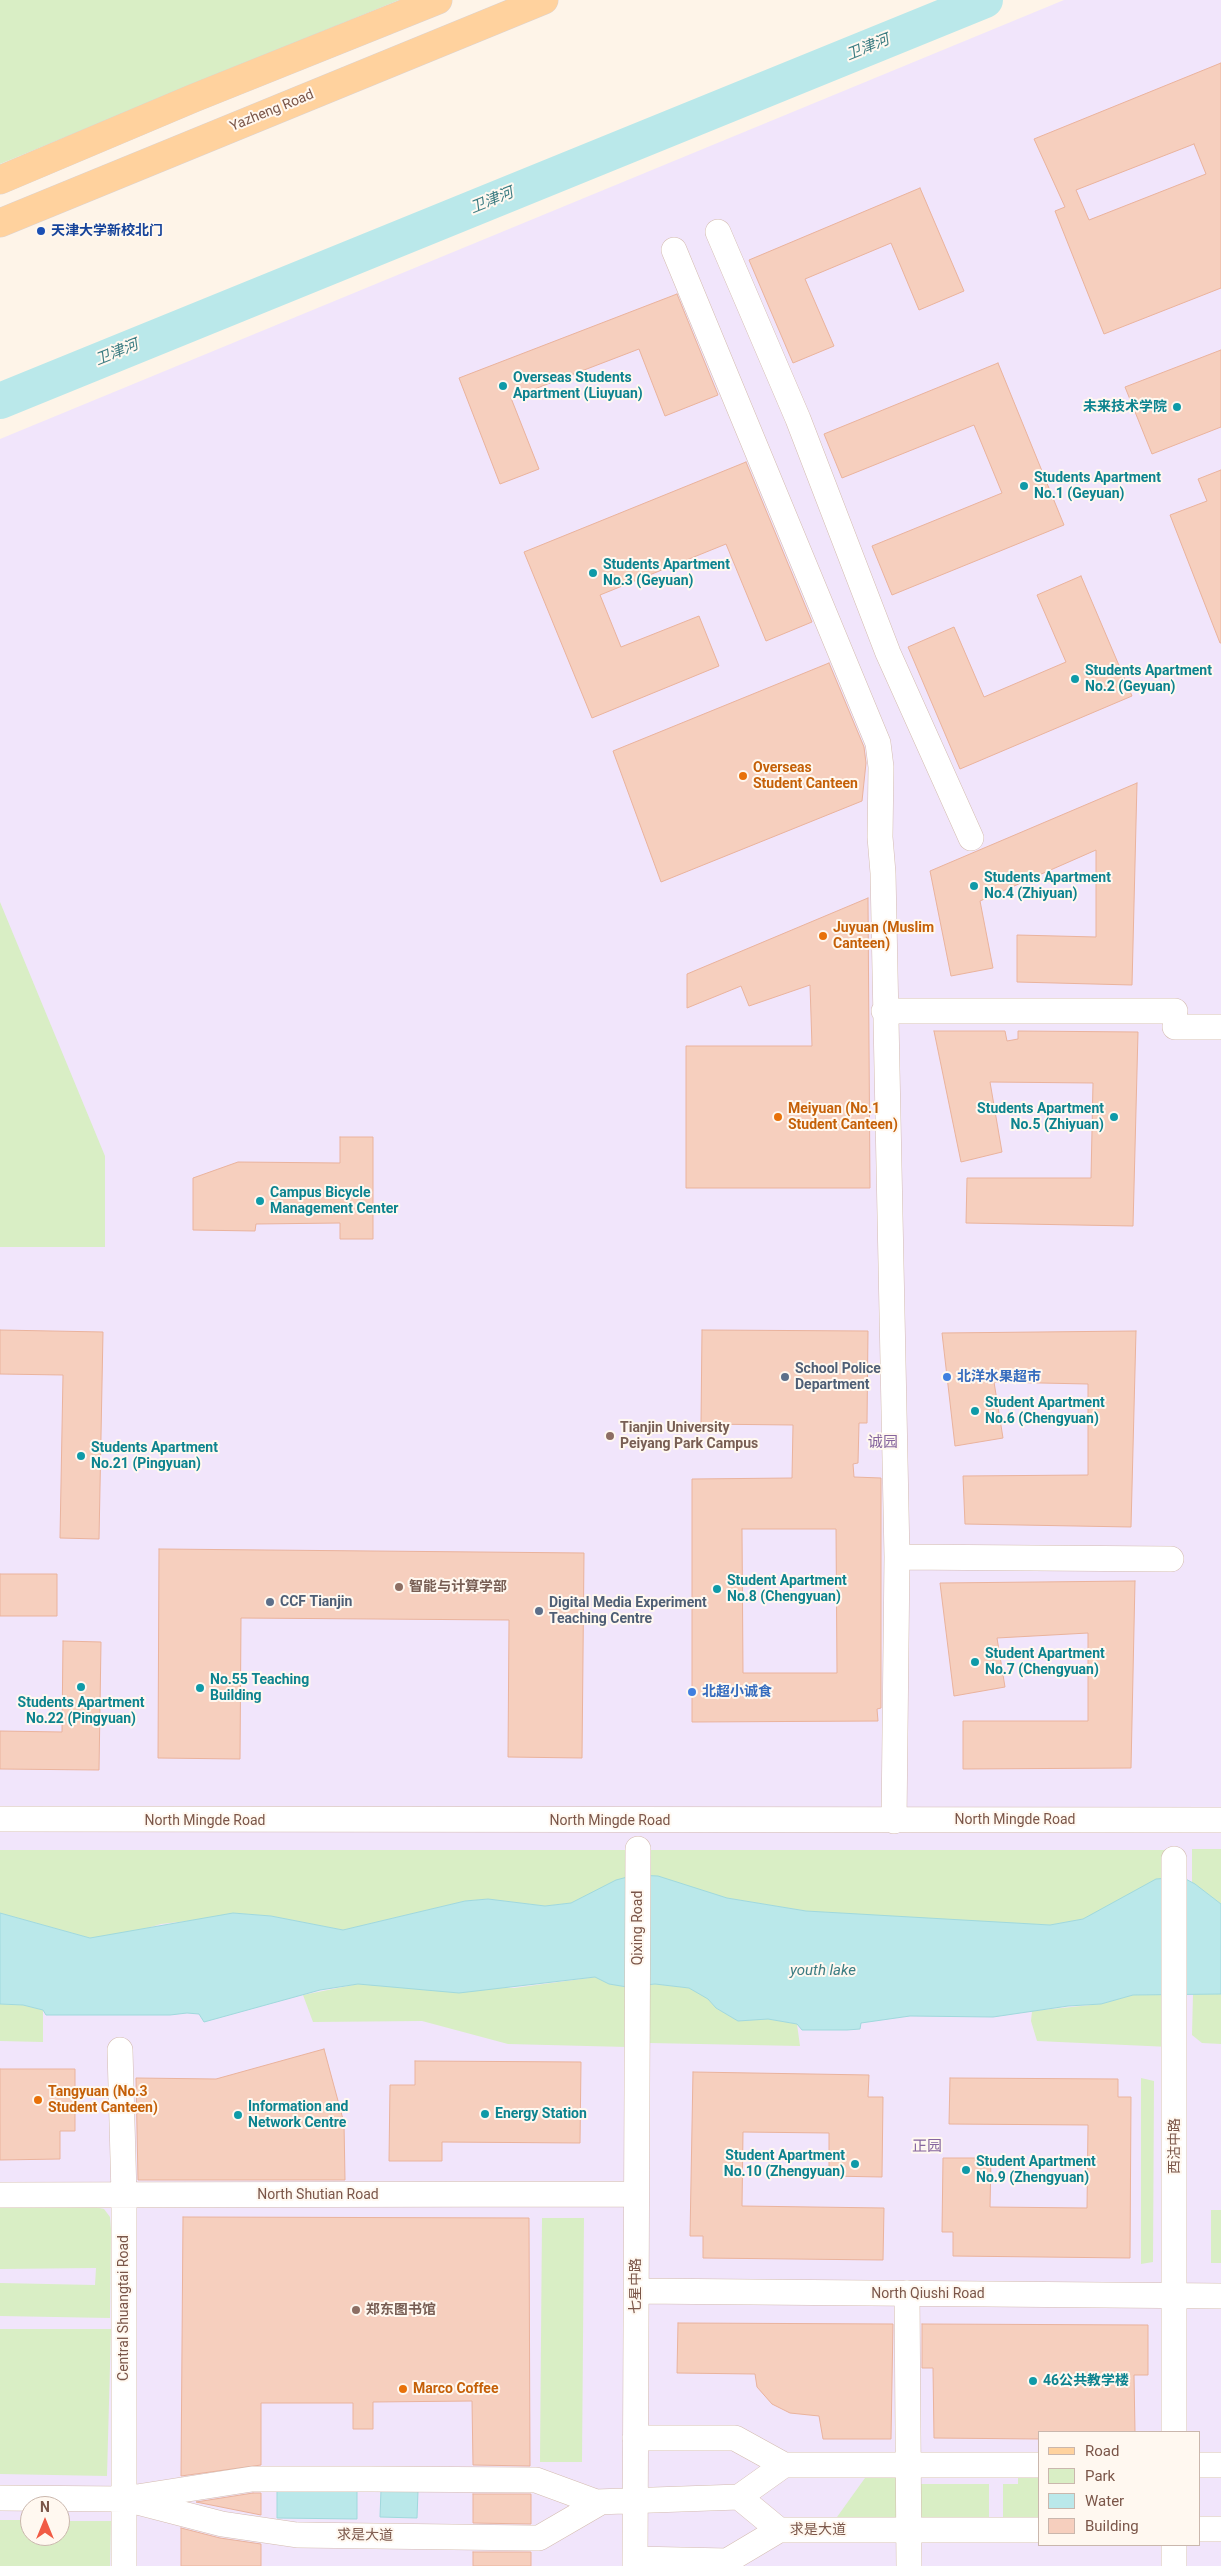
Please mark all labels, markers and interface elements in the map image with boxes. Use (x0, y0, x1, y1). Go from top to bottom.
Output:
water label: 卫津河 (844, 31, 892, 65)
street label: Yazheng Road (228, 87, 316, 135)
water label: 卫津河 (468, 184, 516, 218)
place label: 天津大学新校北门 (51, 223, 163, 239)
marker: 天津大学新校北门 (35, 225, 47, 237)
water label: 卫津河 (93, 336, 141, 370)
place label: Overseas Students Apartment (Liuyuan) (513, 370, 643, 402)
marker: Overseas Students Apartment (Liuyuan) (497, 380, 509, 392)
place label: 未来技术学院 (1083, 399, 1167, 415)
marker: 未来技术学院 (1171, 401, 1183, 413)
place label: Students Apartment No.1 (Geyuan) (1034, 470, 1161, 502)
marker: Students Apartment No.1 (Geyuan) (1018, 480, 1030, 492)
place label: Students Apartment No.3 (Geyuan) (603, 557, 730, 590)
marker: Students Apartment No.3 (Geyuan) (587, 567, 599, 579)
place label: Students Apartment No.2 (Geyuan) (1085, 663, 1212, 696)
marker: Students Apartment No.2 (Geyuan) (1069, 673, 1081, 685)
place label: Overseas Student Canteen (753, 760, 858, 792)
marker: Overseas Student Canteen (737, 770, 749, 782)
place label: Students Apartment No.4 (Zhiyuan) (984, 870, 1111, 902)
marker: Students Apartment No.4 (Zhiyuan) (968, 880, 980, 892)
place label: Juyuan (Muslim Canteen) (833, 920, 934, 952)
marker: Juyuan (Muslim Canteen) (817, 930, 829, 942)
place label: Meiyuan (No.1 Student Canteen) (788, 1101, 898, 1134)
place label: Students Apartment No.5 (Zhiyuan) (977, 1101, 1104, 1134)
marker: Meiyuan (No.1 Student Canteen) (772, 1111, 784, 1123)
marker: Students Apartment No.5 (Zhiyuan) (1108, 1111, 1120, 1123)
place label: Campus Bicycle Management Center (270, 1185, 398, 1218)
marker: Campus Bicycle Management Center (254, 1195, 266, 1207)
place label: School Police Department (795, 1361, 881, 1394)
place label: 北洋水果超市 (957, 1369, 1041, 1385)
marker: School Police Department (779, 1371, 791, 1383)
marker: 北洋水果超市 (941, 1371, 953, 1383)
place label: Student Apartment No.6 (Chengyuan) (985, 1395, 1105, 1428)
marker: Student Apartment No.6 (Chengyuan) (969, 1405, 981, 1417)
place label: Tianjin University Peiyang Park Campus (620, 1420, 758, 1452)
marker: Tianjin University Peiyang Park Campus (604, 1430, 616, 1442)
district label: 诚园 (868, 1434, 898, 1452)
place label: Students Apartment No.21 (Pingyuan) (91, 1440, 218, 1472)
marker: Students Apartment No.21 (Pingyuan) (75, 1450, 87, 1462)
place label: Student Apartment No.8 (Chengyuan) (727, 1573, 847, 1605)
place label: 智能与计算学部 (409, 1579, 507, 1595)
marker: 智能与计算学部 (393, 1581, 405, 1593)
marker: Student Apartment No.8 (Chengyuan) (711, 1583, 723, 1595)
place label: CCF Tianjin (280, 1594, 352, 1610)
place label: Digital Media Experiment Teaching Centre (549, 1595, 707, 1628)
marker: CCF Tianjin (264, 1596, 276, 1608)
marker: Digital Media Experiment Teaching Centre (533, 1605, 545, 1617)
place label: Student Apartment No.7 (Chengyuan) (985, 1646, 1105, 1678)
marker: Student Apartment No.7 (Chengyuan) (969, 1656, 981, 1668)
place label: No.55 Teaching Building (210, 1672, 309, 1704)
marker: Students Apartment No.22 (Pingyuan) (75, 1681, 87, 1693)
marker: No.55 Teaching Building (194, 1682, 206, 1694)
place label: 北超小诚食 (702, 1684, 772, 1700)
marker: 北超小诚食 (686, 1686, 698, 1698)
place label: Students Apartment No.22 (Pingyuan) (18, 1695, 144, 1728)
street label: North Mingde Road (955, 1812, 1075, 1828)
street label: North Mingde Road (145, 1813, 265, 1829)
street label: North Mingde Road (550, 1813, 670, 1829)
street label: Qixing Road (630, 1891, 646, 1965)
water label: youth lake (790, 1962, 856, 1980)
place label: Tangyuan (No.3 Student Canteen) (48, 2084, 158, 2116)
marker: Tangyuan (No.3 Student Canteen) (32, 2094, 44, 2106)
place label: Information and Network Centre (248, 2099, 348, 2132)
place label: Energy Station (495, 2106, 587, 2122)
marker: Energy Station (479, 2108, 491, 2120)
marker: Information and Network Centre (232, 2109, 244, 2121)
street label: 西沽中路 (1167, 2118, 1183, 2174)
district label: 正园 (912, 2138, 942, 2156)
place label: Student Apartment No.10 (Zhengyuan) (724, 2148, 845, 2180)
place label: Student Apartment No.9 (Zhengyuan) (976, 2154, 1096, 2186)
marker: Student Apartment No.10 (Zhengyuan) (849, 2158, 861, 2170)
marker: Student Apartment No.9 (Zhengyuan) (960, 2164, 972, 2176)
street label: North Shutian Road (257, 2187, 379, 2203)
street label: Central Shuangtai Road (116, 2235, 132, 2381)
street label: 七星中路 (628, 2258, 644, 2314)
street label: North Qiushi Road (871, 2286, 985, 2302)
place label: 郑东图书馆 (366, 2302, 436, 2318)
marker: 郑东图书馆 (350, 2304, 362, 2316)
place label: 46公共教学楼 (1043, 2373, 1129, 2389)
marker: 46公共教学楼 (1027, 2375, 1039, 2387)
place label: Marco Coffee (413, 2381, 498, 2397)
marker: Marco Coffee (397, 2383, 409, 2395)
legend (1038, 2431, 1201, 2546)
text: Road (1085, 2442, 1119, 2460)
text: Park (1085, 2467, 1115, 2485)
text: Water (1085, 2492, 1124, 2510)
north arrow (20, 2496, 70, 2546)
text: N (40, 2499, 50, 2515)
text: Building (1085, 2517, 1139, 2535)
street label: 求是大道 (790, 2522, 846, 2538)
street label: 求是大道 (337, 2527, 393, 2545)

